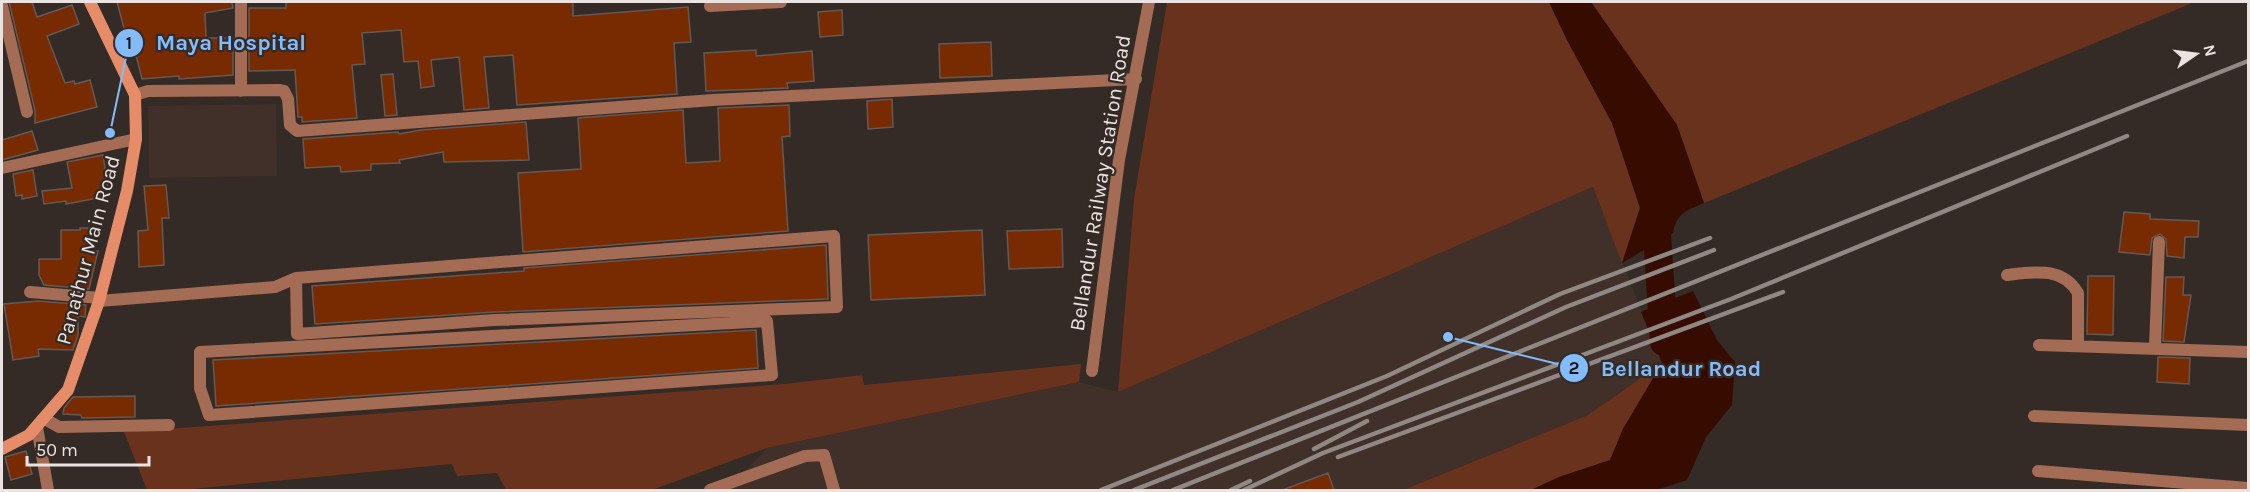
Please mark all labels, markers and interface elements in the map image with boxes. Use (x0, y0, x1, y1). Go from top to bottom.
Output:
callout: Maya Hospital (114, 23, 318, 63)
north arrow (2166, 24, 2226, 84)
text: Maya Hospital (156, 30, 306, 56)
text: 1 (126, 32, 132, 54)
street label: Bellandur Railway Station Road (1065, 33, 1135, 333)
text: N (2199, 43, 2221, 58)
street label: Panathur Main Road (51, 153, 125, 347)
callout: Bellandur Road (1559, 348, 1773, 388)
text: Bellandur Road (1601, 356, 1761, 382)
text: 2 (1569, 357, 1579, 379)
scale bar (27, 429, 148, 467)
text: 50 m (36, 439, 78, 461)

